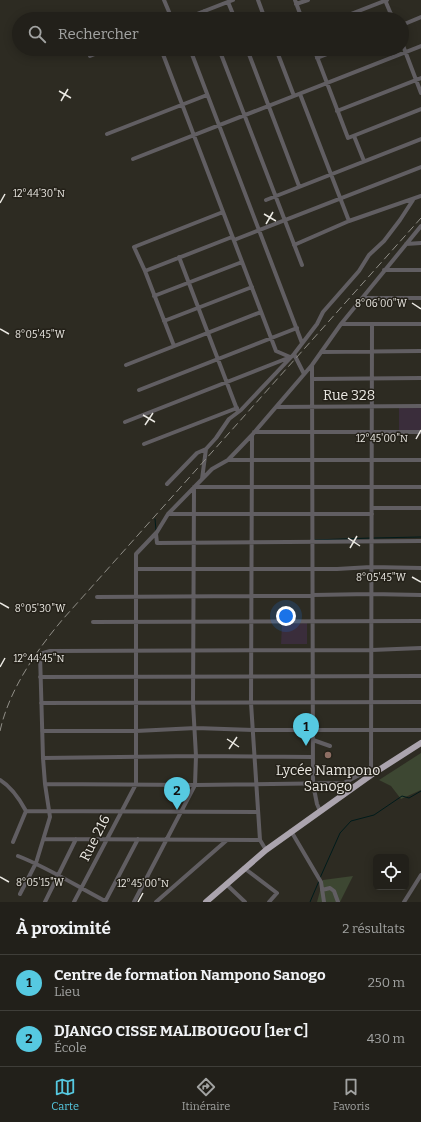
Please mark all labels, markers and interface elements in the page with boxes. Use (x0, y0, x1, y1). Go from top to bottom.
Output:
search box (12, 12, 409, 56)
icon: search (26, 23, 48, 45)
text: Rechercher (58, 25, 139, 43)
text: 12°44'30"N (13, 188, 65, 200)
text: 8°06'00"W (355, 298, 408, 310)
text: 8°05'45"W (15, 329, 66, 341)
street label: Rue 328 (323, 387, 375, 404)
text: 12°45'00"N (356, 433, 408, 445)
text: 8°05'45"W (356, 572, 407, 584)
text: 8°05'30"W (15, 603, 66, 615)
your location (276, 606, 296, 626)
text: 12°44'45"N (14, 653, 65, 665)
pin: 1 (293, 713, 319, 746)
marker: Lycée Nampono Sanogo (323, 750, 333, 760)
place label: Lycée Nampono Sanogo (276, 762, 380, 795)
pin: 2 (164, 777, 190, 810)
street label: Rue 216 (76, 812, 114, 864)
map controls (373, 854, 409, 890)
button: locate (373, 854, 409, 890)
text: 8°05'15"W (16, 877, 65, 889)
text: 12°45'00"N (117, 878, 169, 890)
text: À proximité (16, 918, 111, 939)
text: 2 résultats (342, 921, 405, 936)
text: Centre de formation Nampono Sanogo (54, 966, 326, 984)
text: 1 (26, 975, 32, 990)
text: 250 m (368, 975, 405, 990)
text: Lieu (54, 984, 80, 999)
text: DJANGO CISSE MALIBOUGOU [1er C] (54, 1022, 308, 1040)
text: 2 (25, 1031, 33, 1046)
text: 430 m (367, 1031, 405, 1046)
text: École (54, 1040, 87, 1055)
tab: Carte (51, 1076, 79, 1113)
tab: Itinéraire (182, 1076, 230, 1113)
tab: Favoris (333, 1076, 370, 1113)

